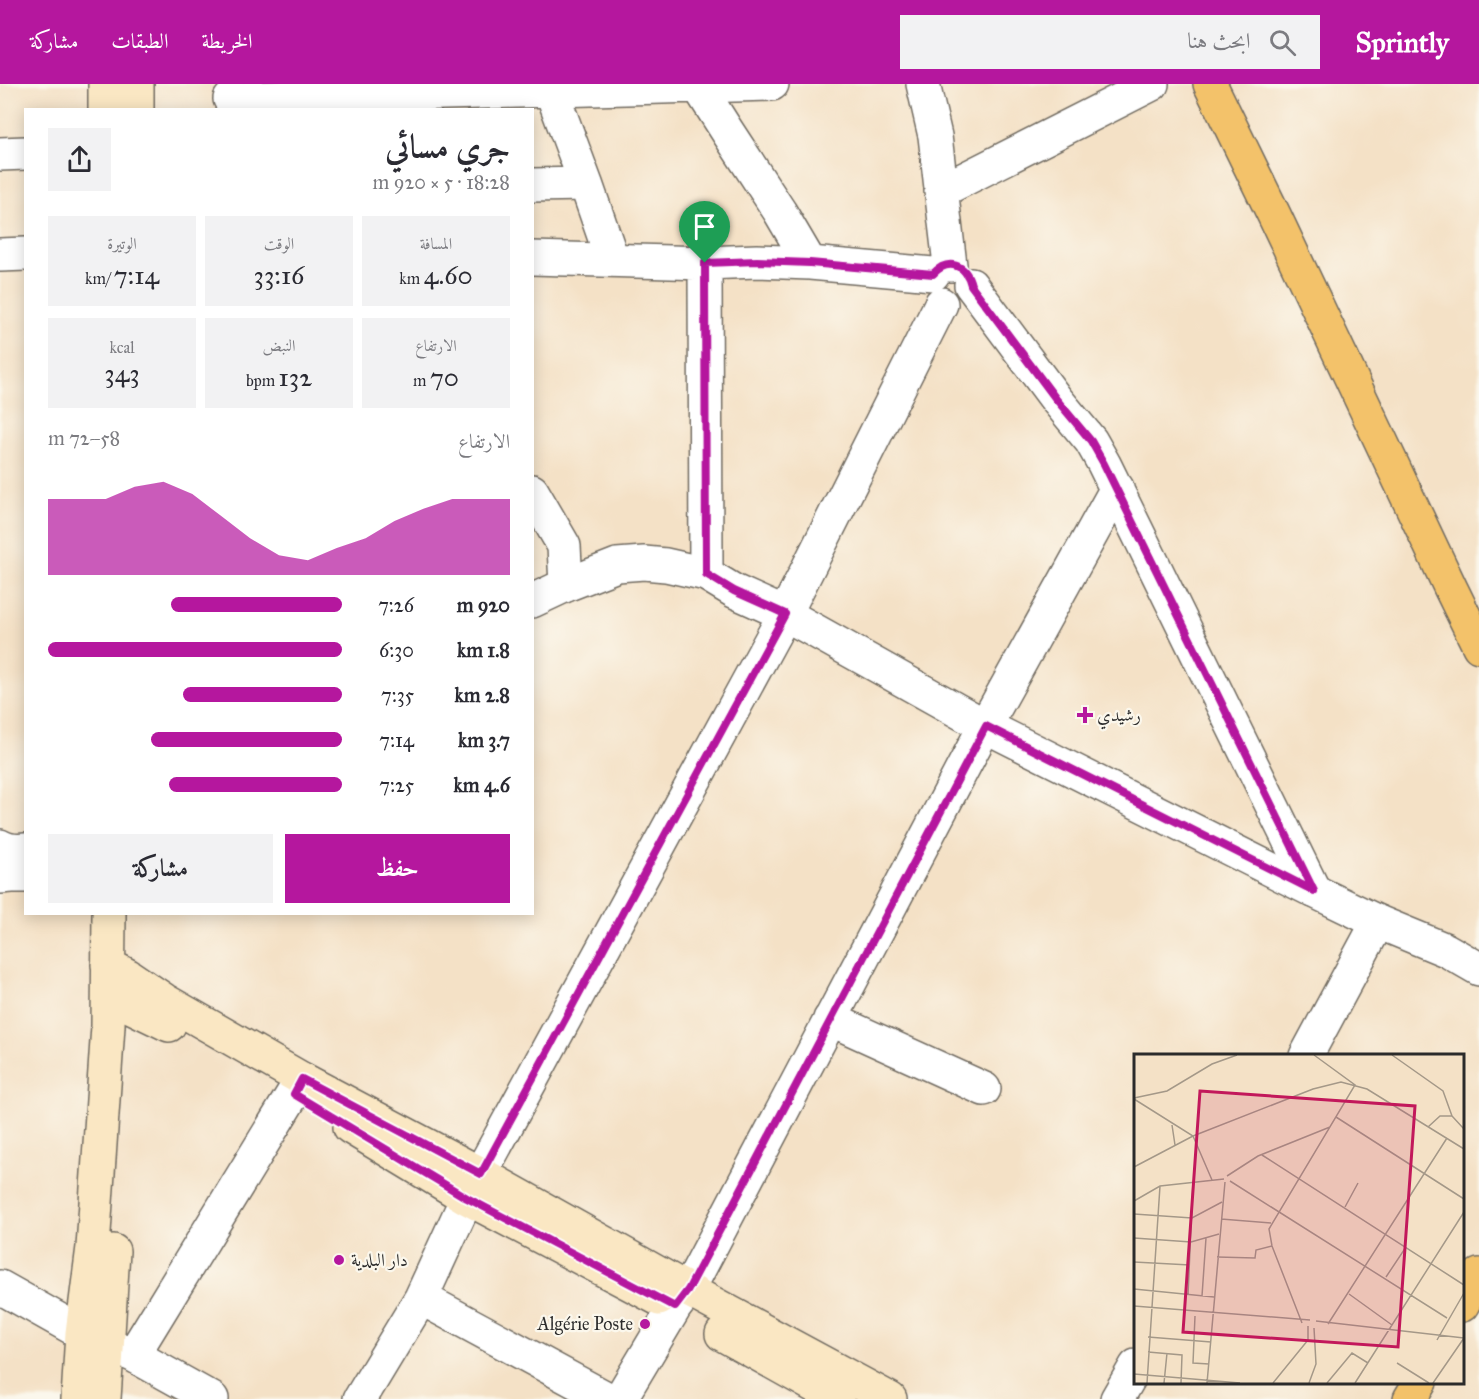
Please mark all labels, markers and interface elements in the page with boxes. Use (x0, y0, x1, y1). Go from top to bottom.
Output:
search box (900, 15, 1320, 69)
text: Sprintly (1356, 25, 1449, 60)
icon: search (1266, 26, 1299, 59)
text: ابحث هنا (1187, 27, 1251, 54)
text: مشاركة (30, 28, 78, 54)
text: الطبقات (111, 28, 168, 54)
text: الخريطة (201, 28, 253, 54)
text: جري مسائي (385, 127, 510, 167)
button: share (48, 128, 111, 191)
text: 18:28 · 5 × 920 m (373, 170, 510, 194)
pin (679, 201, 730, 263)
icon: arrive (688, 210, 721, 243)
text: الوتيرة (107, 234, 137, 253)
text: الوقت (264, 234, 294, 253)
text: المسافة (420, 234, 452, 253)
text: 7:14 (114, 259, 159, 291)
text: 33:16 (254, 259, 304, 291)
text: 4.60 (424, 259, 473, 291)
text: /km (85, 269, 114, 288)
text: km (399, 269, 424, 288)
text: النبض (263, 336, 295, 355)
text: الارتفاع (415, 336, 457, 355)
text: kcal (109, 338, 135, 357)
text: 343 (104, 357, 140, 389)
text: 132 (279, 361, 312, 393)
text: 70 (430, 361, 459, 393)
text: bpm (246, 371, 279, 390)
text: m (413, 371, 430, 390)
text: 58–72 m (48, 426, 120, 450)
text: الارتفاع (458, 429, 510, 453)
text: 7:26 (378, 593, 414, 617)
text: 920 m (457, 593, 510, 617)
text: 6:30 (379, 638, 414, 662)
text: 1.8 km (457, 638, 510, 662)
text: 7:35 (381, 683, 414, 707)
text: 2.8 km (455, 683, 510, 707)
place label: رشيدي (1097, 704, 1141, 730)
marker: رشيدي (1078, 708, 1092, 722)
text: 7:14 (379, 728, 414, 752)
text: 3.7 km (458, 728, 510, 752)
text: 7:25 (379, 773, 414, 797)
text: 4.6 km (454, 773, 510, 797)
button: مشاركة (48, 834, 273, 903)
button: حفظ (285, 834, 510, 903)
inset map (1134, 1054, 1464, 1384)
place label: دار البلدية (351, 1249, 408, 1271)
marker: دار البلدية (332, 1253, 346, 1267)
place label: Algérie Poste (537, 1313, 633, 1336)
marker: Algérie Poste (638, 1317, 652, 1331)

